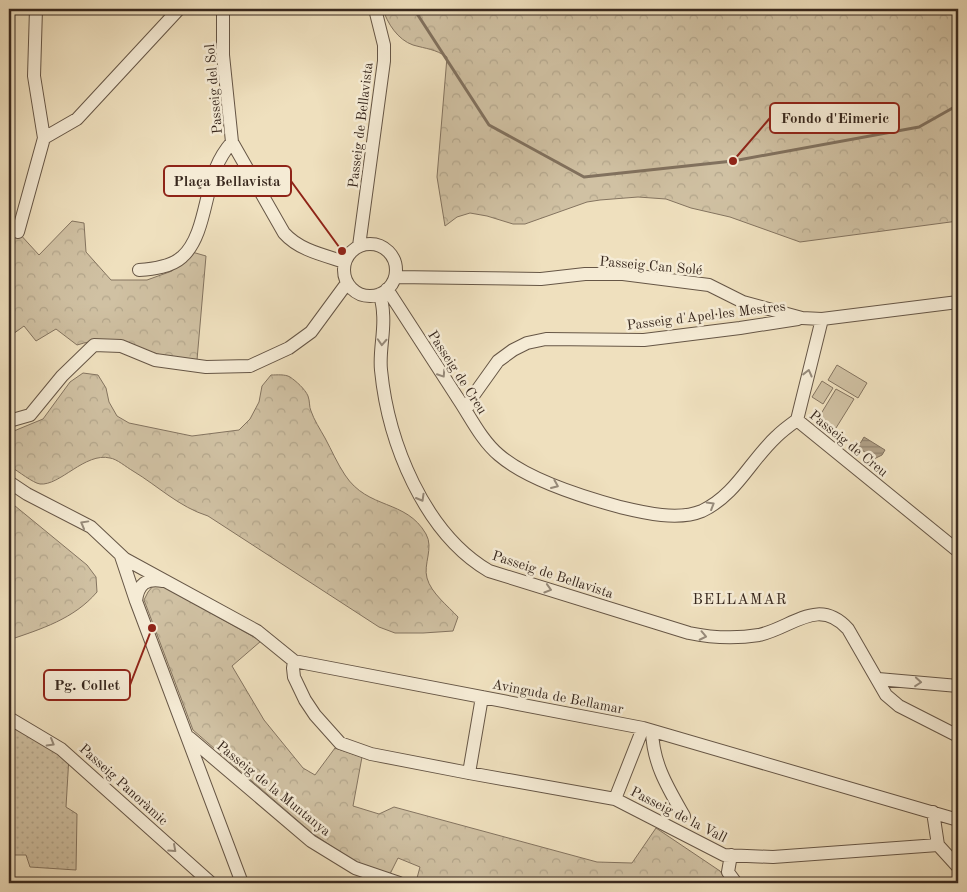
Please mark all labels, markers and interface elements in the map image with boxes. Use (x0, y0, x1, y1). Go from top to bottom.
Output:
street label: Passeig del Sol (203, 43, 225, 135)
street label: Passeig de Bellavista (346, 61, 376, 189)
callout: Fondo d'Eimeric (770, 103, 899, 133)
text: Fondo d'Eimeric (781, 112, 889, 127)
callout: Plaça Bellavista (164, 166, 291, 196)
text: Plaça Bellavista (173, 175, 281, 190)
street label: Passeig Can Solé (599, 255, 703, 277)
street label: Passeig d'Apel·les Mestres (626, 299, 786, 333)
street label: Passeig de Creu (425, 328, 490, 417)
one-way arrow (377, 339, 388, 347)
one-way arrow (802, 368, 813, 377)
one-way arrow (436, 369, 446, 378)
street label: Passeig de Creu (807, 408, 891, 480)
one-way arrow (550, 479, 559, 489)
one-way arrow (415, 492, 425, 501)
one-way arrow (705, 502, 714, 512)
one-way arrow (81, 520, 90, 530)
street label: Passeig de Bellavista (490, 549, 615, 601)
one-way arrow (543, 583, 551, 593)
district label: BELLAMAR (692, 593, 788, 608)
one-way arrow (699, 630, 708, 641)
callout: Pg. Collet (44, 670, 130, 700)
street label: Avinguda de Bellamar (491, 677, 625, 717)
one-way arrow (914, 677, 922, 688)
text: Pg. Collet (54, 679, 121, 694)
one-way arrow (45, 736, 54, 746)
street label: Passeig de la Muntanya (214, 739, 333, 839)
street label: Passeig Panoràmic (76, 742, 170, 828)
street label: Passeig de la Vall (628, 785, 729, 845)
one-way arrow (168, 843, 177, 852)

